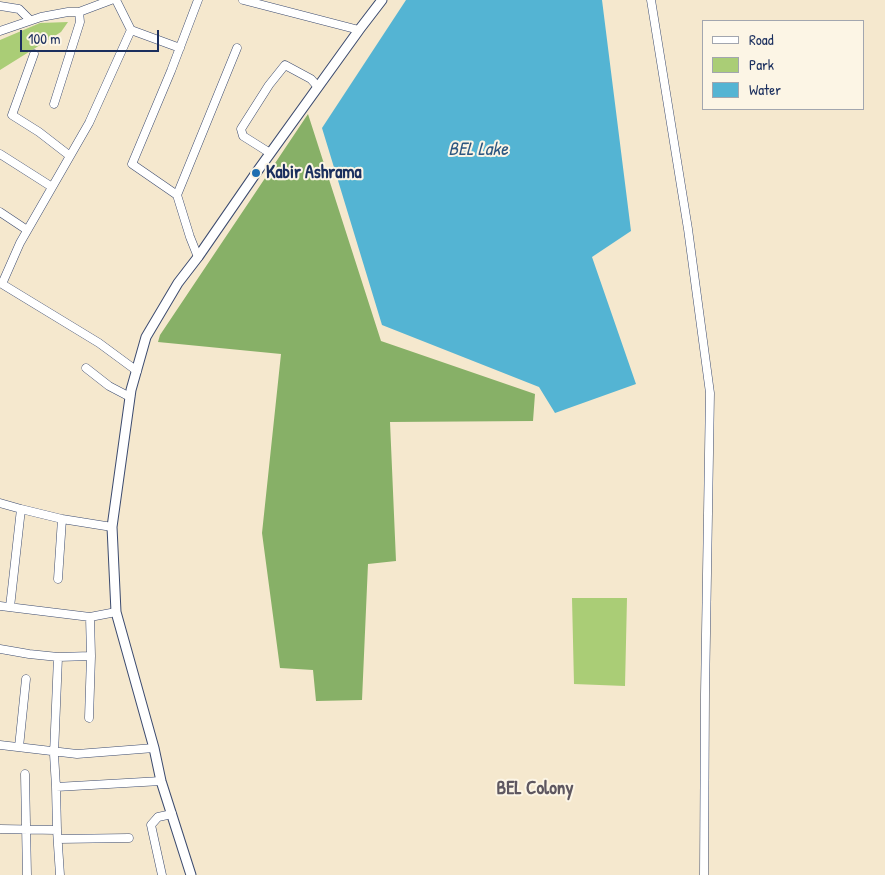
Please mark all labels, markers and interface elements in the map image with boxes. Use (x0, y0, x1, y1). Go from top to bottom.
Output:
scale bar (22, 20, 161, 52)
legend (702, 20, 865, 110)
text: 100 m (28, 28, 61, 49)
text: Road (749, 29, 774, 50)
text: Park (749, 54, 774, 75)
text: Water (749, 79, 781, 100)
water label: BEL Lake (448, 139, 508, 161)
place label: Kabir Ashrama (266, 162, 362, 184)
marker: Kabir Ashrama (250, 167, 262, 179)
district label: BEL Colony (497, 778, 573, 800)

